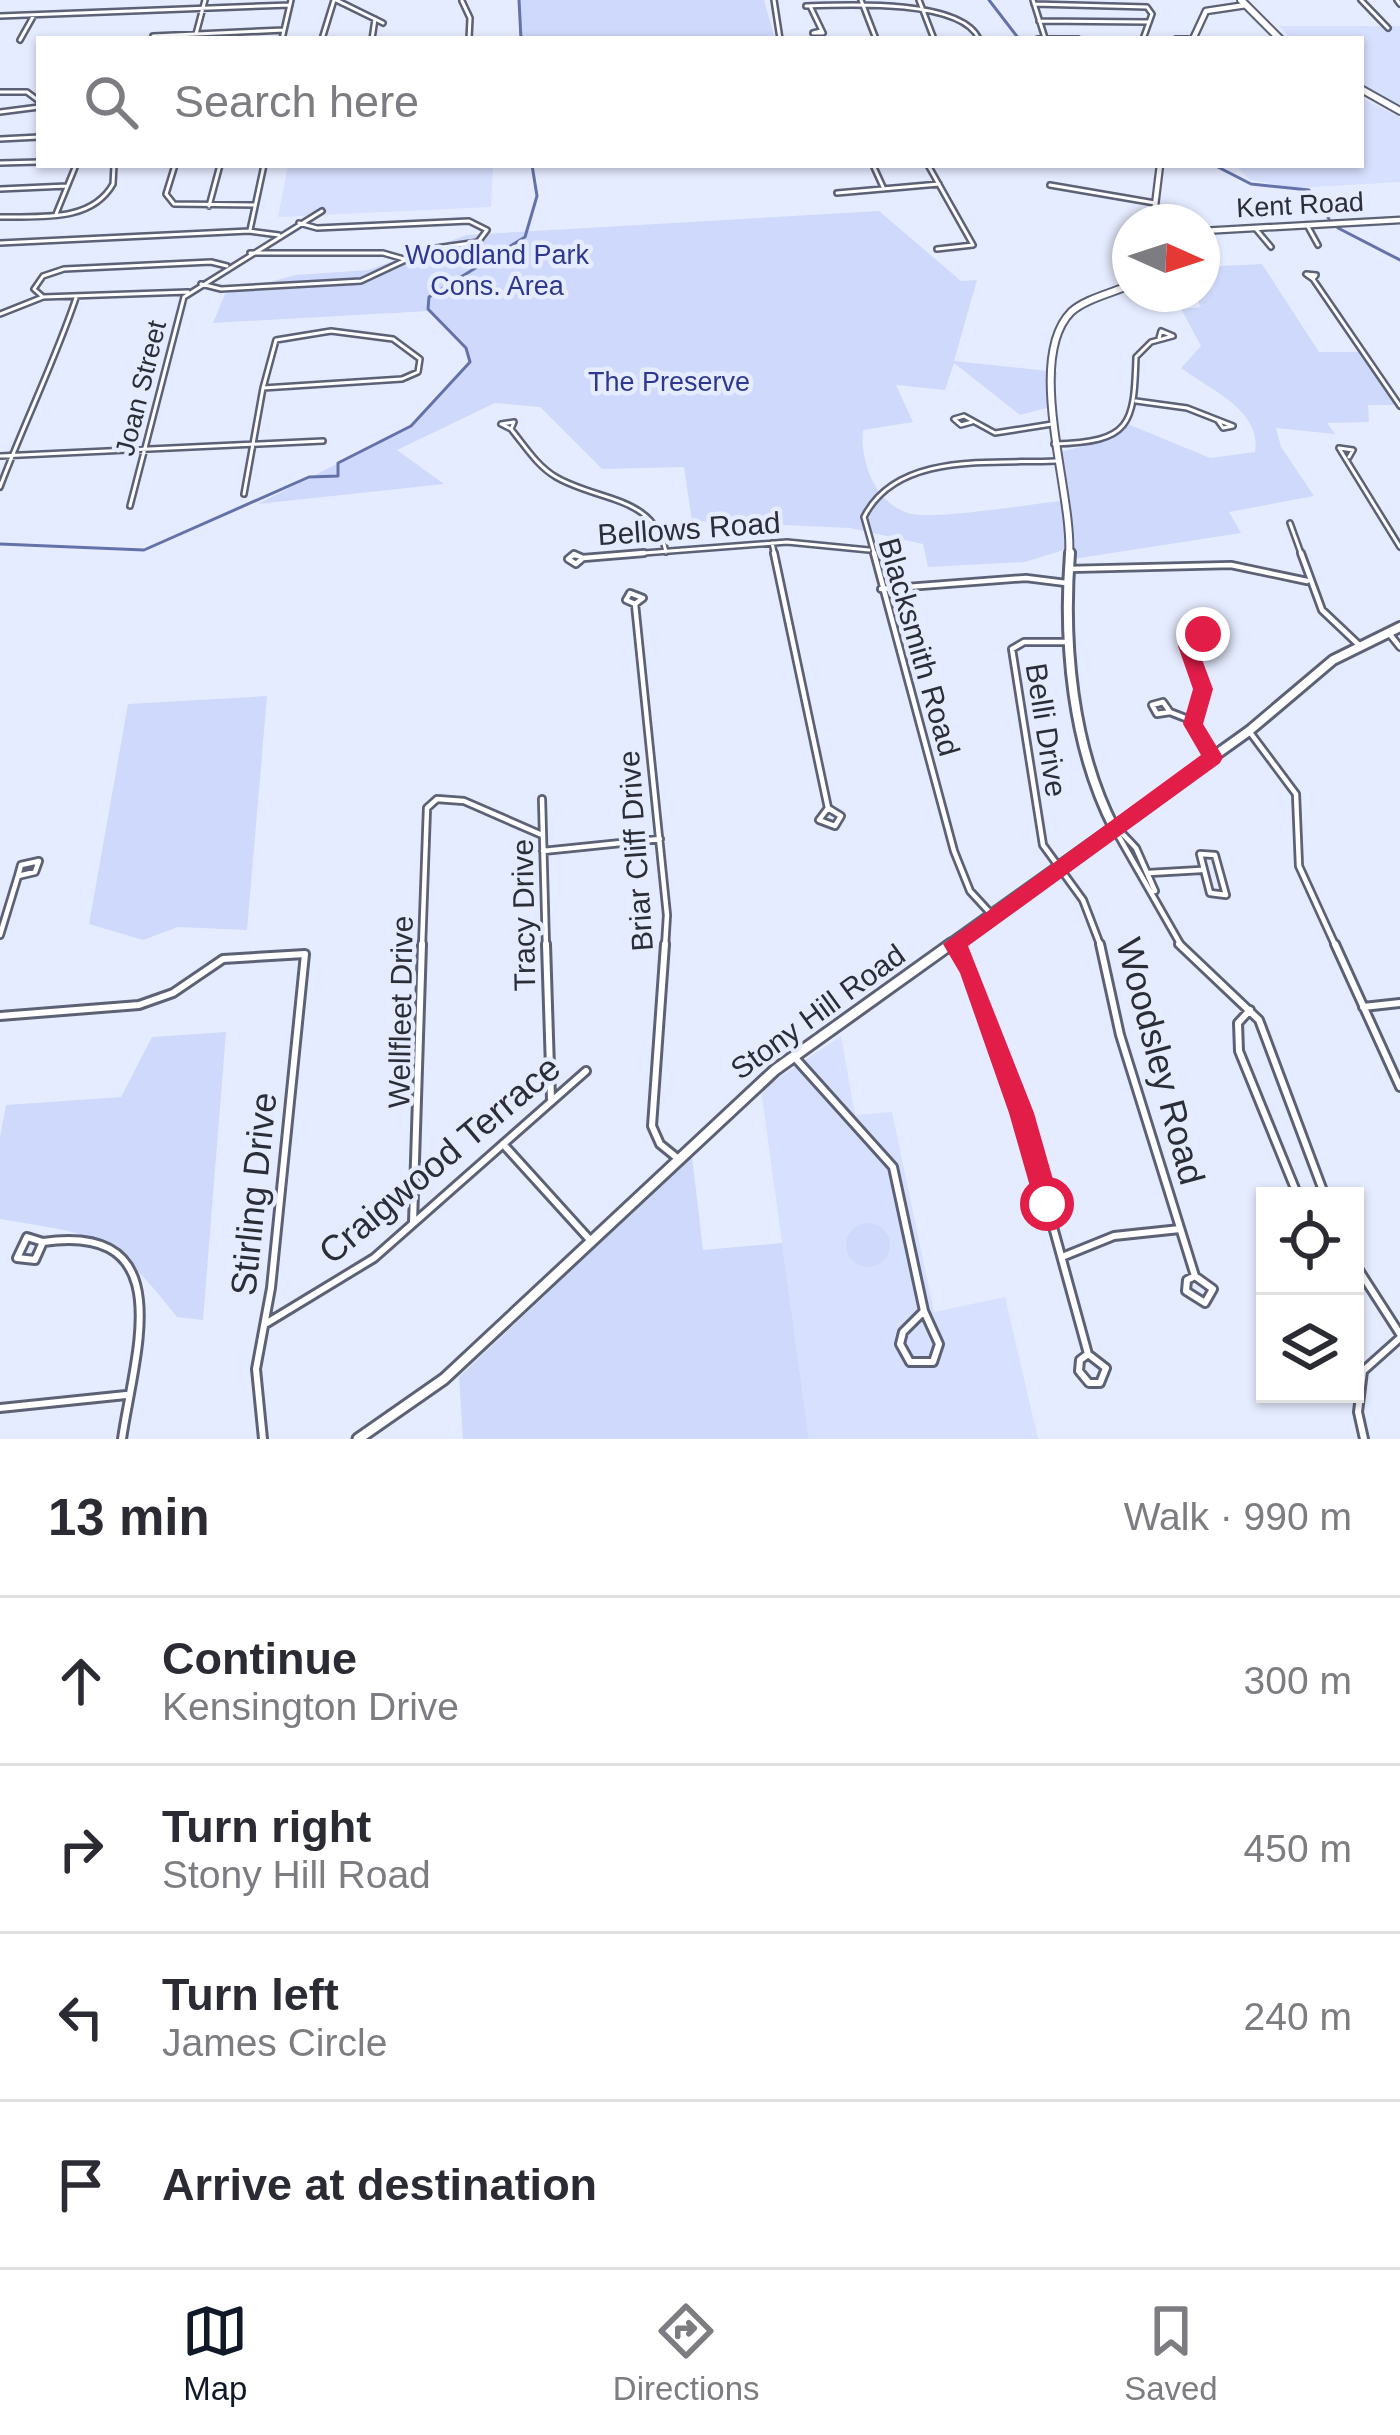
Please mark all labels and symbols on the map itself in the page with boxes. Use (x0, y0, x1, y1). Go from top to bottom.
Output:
street label: Kent Road (1236, 187, 1364, 223)
north arrow (1112, 204, 1220, 312)
park label: Woodland Park Cons. Area (405, 240, 590, 301)
street label: Joan Street (110, 317, 172, 459)
park label: The Preserve (588, 367, 750, 397)
street label: Bellows Road (596, 506, 782, 551)
street label: Blacksmith Road (873, 534, 966, 760)
route end (1176, 607, 1230, 661)
street label: Belli Drive (1020, 661, 1073, 799)
street label: Briar Cliff Drive (612, 750, 659, 953)
street label: Tracy Drive (506, 839, 541, 991)
street label: Wellfleet Drive (382, 915, 419, 1109)
street label: Woodsley Road (1108, 933, 1213, 1189)
street label: Stony Hill Road (724, 937, 911, 1086)
street label: Craigwood Terrace (311, 1047, 568, 1272)
street label: Stirling Drive (222, 1090, 285, 1298)
route start (1020, 1177, 1074, 1231)

